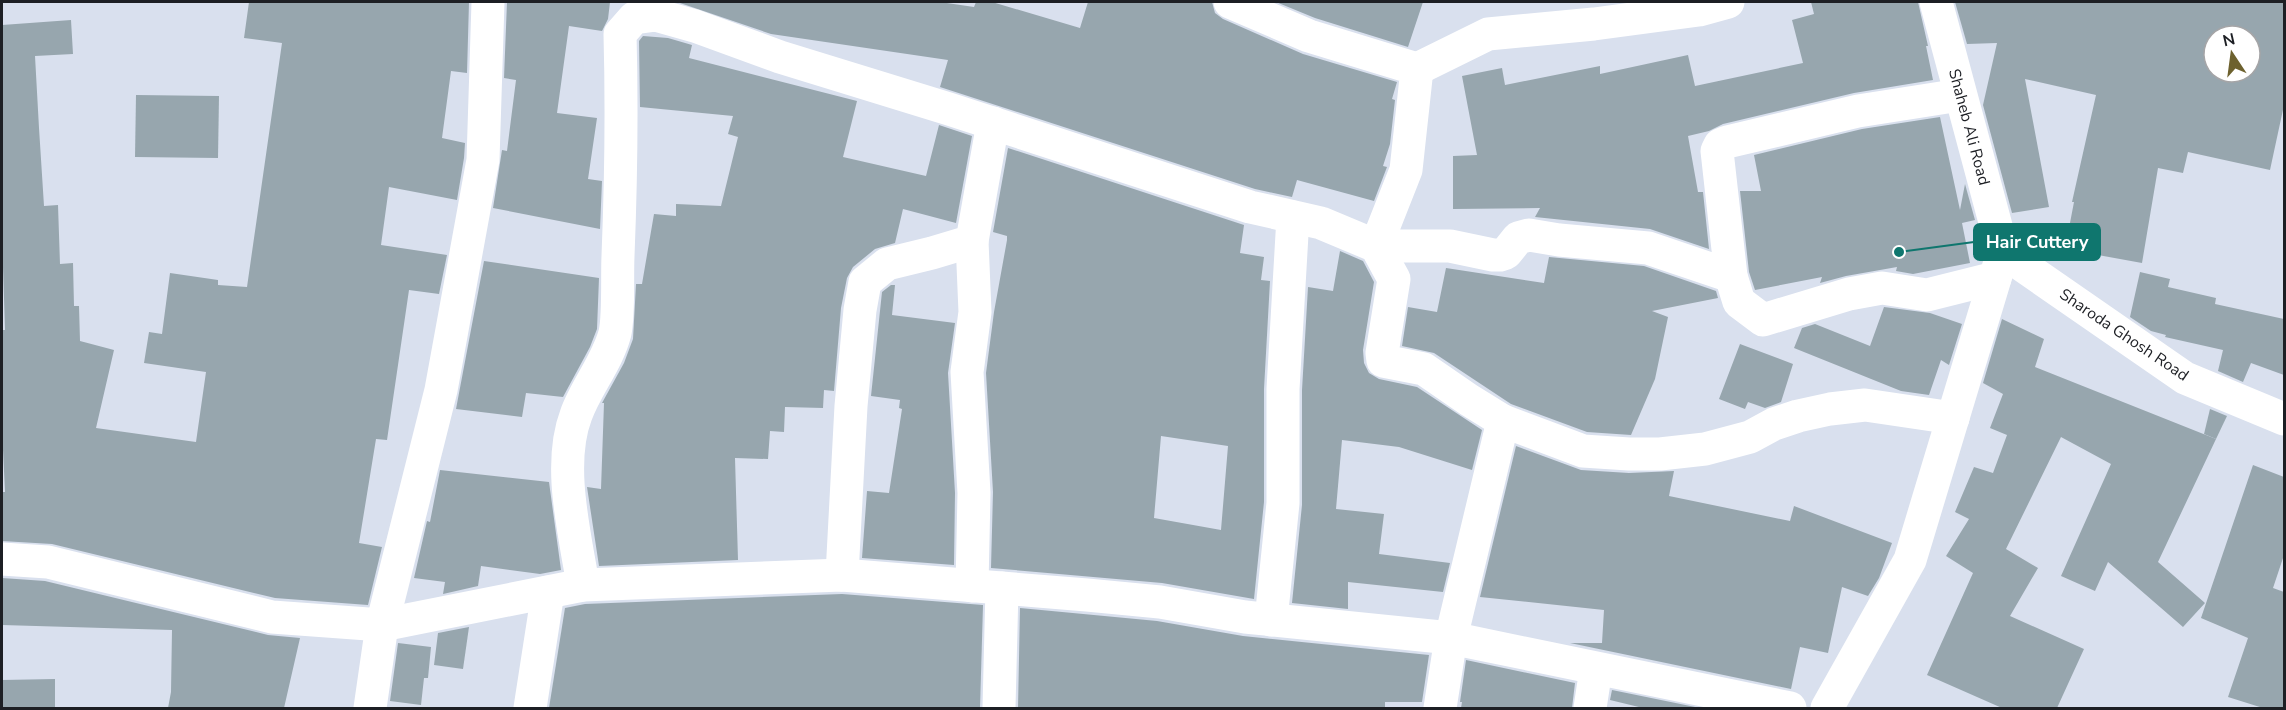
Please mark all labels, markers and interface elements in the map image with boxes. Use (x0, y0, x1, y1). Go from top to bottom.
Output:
north arrow (2202, 24, 2262, 84)
text: N (2221, 28, 2237, 52)
street label: Shaheb Ali Road (1943, 66, 1995, 188)
callout: Hair Cuttery (1974, 224, 2100, 260)
text: Hair Cuttery (1986, 230, 2089, 254)
street label: Sharoda Ghosh Road (2055, 283, 2193, 387)

